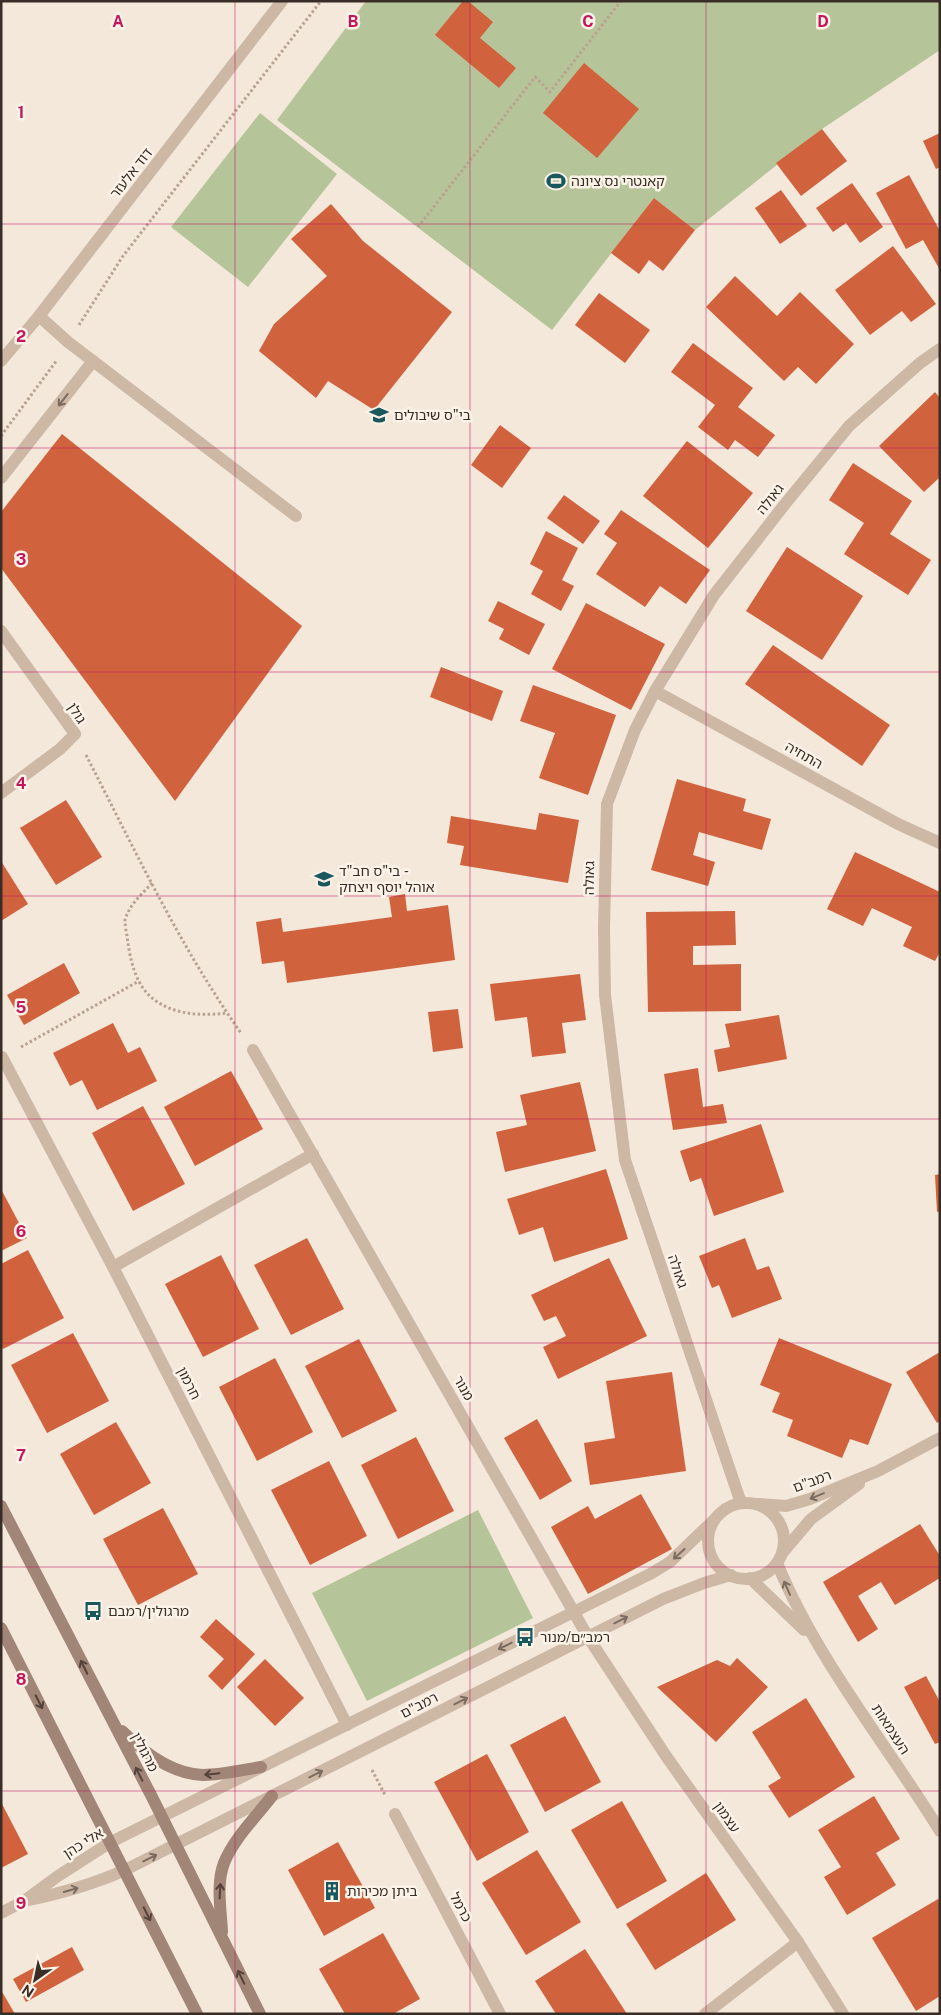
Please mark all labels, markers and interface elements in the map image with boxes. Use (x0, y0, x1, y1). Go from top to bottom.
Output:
text: A (112, 12, 124, 31)
text: B (348, 12, 359, 31)
text: C (582, 12, 594, 31)
text: D (817, 12, 829, 31)
text: 1 (18, 103, 24, 122)
street label: דוד אלעזר (107, 144, 156, 201)
sports icon: קאנטרי נס ציונה (545, 170, 567, 192)
place label: קאנטרי נס ציונה (571, 173, 665, 189)
text: 2 (16, 327, 26, 346)
one-way arrow (57, 393, 68, 406)
school or university icon: בי"ס שיבולים (368, 404, 390, 426)
place label: בי"ס שיבולים (394, 407, 471, 423)
street label: גאולה (753, 481, 787, 517)
text: 3 (16, 550, 26, 569)
street label: גולן (64, 700, 90, 726)
street label: התחיה (783, 738, 825, 772)
text: 4 (16, 774, 27, 793)
street label: גאולה (581, 861, 597, 895)
place label: בי"ס חב"ד - אוהל יוסף ויצחק (339, 863, 435, 895)
school or university icon: בי"ס חב"ד - אוהל יוסף ויצחק (313, 868, 335, 890)
text: 5 (16, 998, 27, 1017)
text: 6 (16, 1222, 26, 1241)
street label: גאולה (665, 1252, 691, 1290)
street label: חרמון (174, 1364, 204, 1402)
street label: מנור (451, 1373, 477, 1403)
text: 7 (16, 1446, 26, 1465)
street label: רמב"ם (790, 1467, 834, 1495)
one-way arrow (809, 1493, 824, 1502)
one-way arrow (672, 1548, 685, 1559)
one-way arrow (782, 1581, 792, 1596)
bus stop icon: מרגולין/רמבם (82, 1600, 104, 1622)
place label: מרגולין/רמבם (108, 1603, 189, 1619)
one-way arrow (614, 1615, 629, 1625)
bus stop icon: רמב״ם/מנור (514, 1626, 536, 1648)
place label: רמב״ם/מנור (540, 1629, 610, 1645)
one-way arrow (498, 1642, 513, 1651)
one-way arrow (79, 1660, 89, 1675)
text: 8 (16, 1670, 27, 1689)
street label: רמב"ם (398, 1689, 440, 1721)
one-way arrow (35, 1694, 44, 1709)
one-way arrow (453, 1696, 468, 1706)
street label: העצמאות (869, 1701, 913, 1757)
street label: מרגולין (128, 1730, 162, 1774)
one-way arrow (134, 1766, 144, 1781)
one-way arrow (205, 1769, 221, 1779)
one-way arrow (308, 1769, 323, 1779)
street label: עצמון (711, 1798, 743, 1836)
street label: אלי כהן (60, 1824, 106, 1861)
one-way arrow (142, 1853, 157, 1862)
building icon: ביתן מכירות (321, 1880, 343, 1902)
one-way arrow (216, 1883, 225, 1899)
place label: ביתן מכירות (347, 1883, 418, 1899)
one-way arrow (63, 1884, 79, 1894)
street label: כרמל (447, 1890, 475, 1924)
text: 9 (16, 1894, 26, 1913)
one-way arrow (142, 1906, 152, 1921)
north arrow (10, 1955, 60, 2005)
one-way arrow (236, 1970, 246, 1985)
text: N (19, 1981, 37, 2001)

